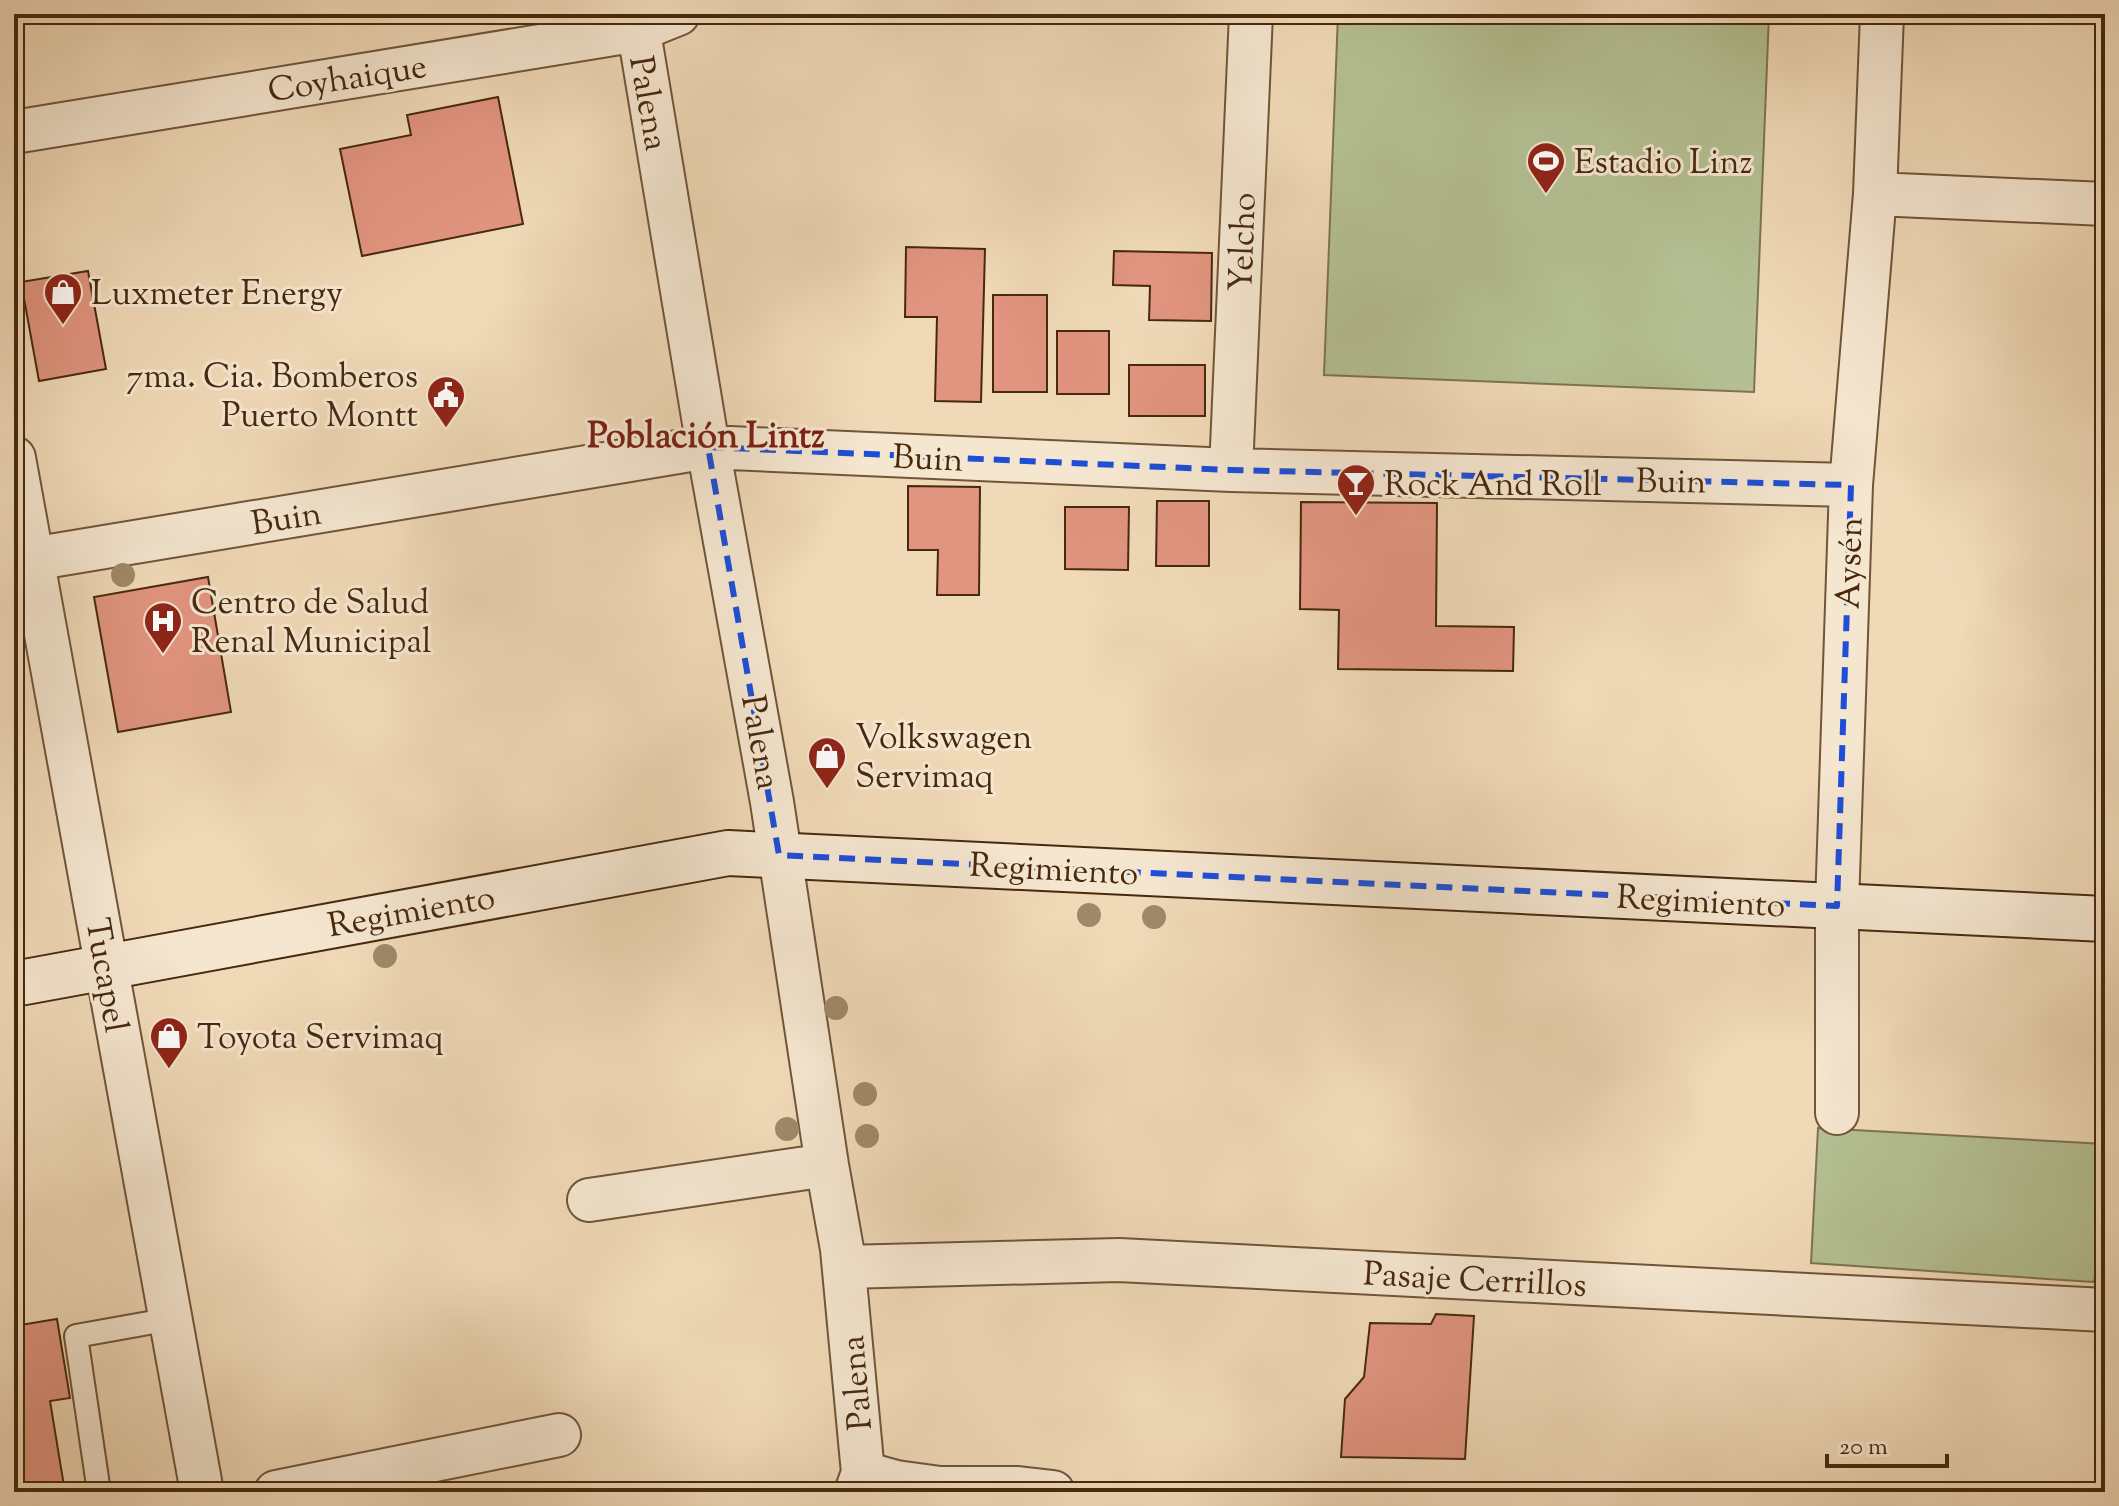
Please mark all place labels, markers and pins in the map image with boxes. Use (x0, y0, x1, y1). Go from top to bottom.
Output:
sports icon: Estadio Linz (1525, 140, 1567, 195)
place label: Estadio Linz (1574, 140, 1752, 189)
shop icon: Luxmeter Energy (42, 271, 84, 326)
place label: Luxmeter Energy (91, 271, 343, 320)
place label: 7ma. Cia. Bomberos Puerto Montt (126, 354, 418, 442)
public building icon: 7ma. Cia. Bomberos Puerto Montt (425, 374, 467, 429)
bar icon: Rock And Roll (1335, 462, 1377, 517)
place label: Rock And Roll (1384, 462, 1602, 511)
place label: Centro de Salud Renal Municipal (191, 580, 432, 668)
hospital icon: Centro de Salud Renal Municipal (142, 600, 184, 655)
place label: Volkswagen Servimaq (855, 715, 1032, 803)
shop icon: Volkswagen Servimaq (806, 735, 848, 790)
shop icon: Toyota Servimaq (148, 1015, 190, 1070)
place label: Toyota Servimaq (197, 1015, 443, 1064)

